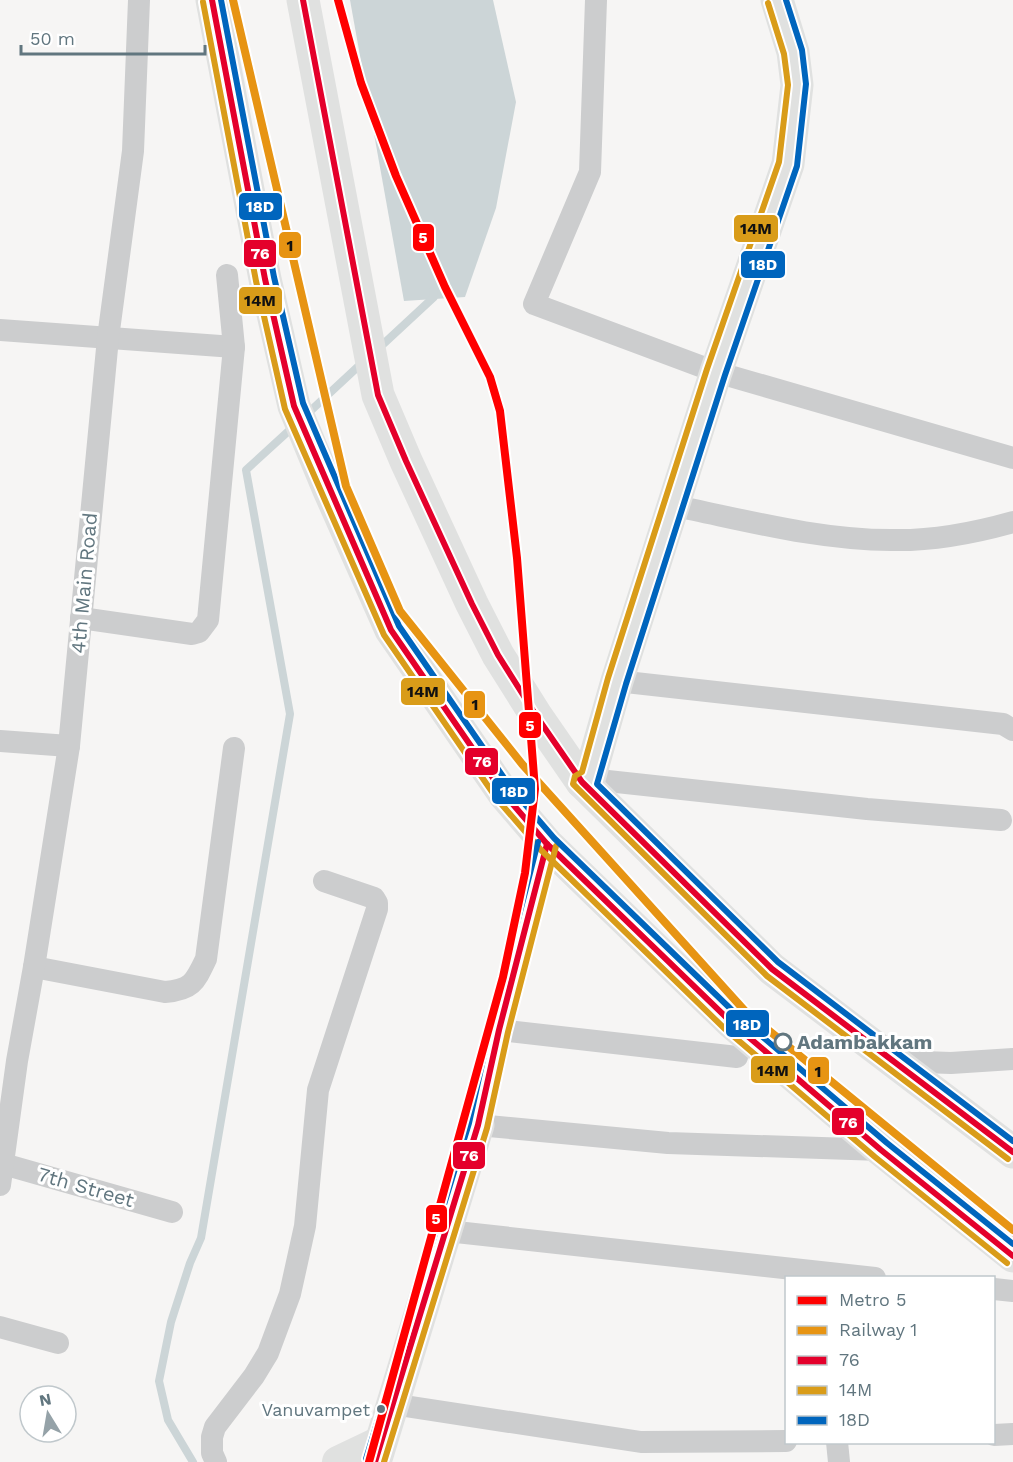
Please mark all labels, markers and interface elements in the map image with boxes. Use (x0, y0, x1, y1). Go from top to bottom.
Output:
scale bar (21, 18, 206, 56)
text: 50 m (30, 28, 75, 49)
line badge: 18D (238, 192, 283, 221)
text: 18D (246, 197, 274, 216)
line badge: 14M (733, 214, 779, 243)
text: 14M (740, 219, 772, 238)
line badge: 5 (412, 223, 435, 252)
text: 5 (418, 228, 428, 247)
line badge: 1 (278, 231, 302, 259)
text: 1 (287, 236, 293, 255)
line badge: 76 (243, 239, 277, 268)
text: 76 (250, 244, 270, 263)
line badge: 18D (740, 250, 786, 279)
text: 18D (749, 255, 777, 274)
line badge: 14M (238, 286, 283, 315)
text: 14M (244, 291, 276, 310)
street label: 4th Main Road (66, 512, 102, 654)
line badge: 14M (400, 677, 446, 706)
text: 14M (407, 682, 439, 701)
line badge: 1 (463, 690, 486, 719)
text: 1 (472, 695, 478, 714)
line badge: 5 (518, 711, 542, 739)
text: 5 (525, 716, 535, 735)
line badge: 76 (464, 747, 499, 776)
text: 76 (472, 752, 492, 771)
line badge: 18D (491, 777, 536, 805)
text: 18D (500, 782, 528, 801)
line badge: 18D (725, 1009, 770, 1038)
text: 18D (733, 1015, 761, 1034)
place label: Adambakkam (797, 1030, 932, 1054)
marker: Adambakkam (774, 1033, 792, 1051)
line badge: 14M (750, 1055, 796, 1084)
line badge: 1 (807, 1056, 830, 1085)
text: 14M (757, 1061, 789, 1080)
text: 1 (815, 1062, 821, 1081)
line badge: 76 (831, 1107, 865, 1136)
text: 76 (838, 1113, 858, 1132)
line badge: 76 (452, 1141, 486, 1170)
text: 76 (459, 1146, 479, 1165)
street label: 7th Street (35, 1162, 137, 1212)
line badge: 5 (425, 1204, 448, 1233)
text: 5 (431, 1209, 441, 1228)
legend (785, 1276, 995, 1444)
text: Metro 5 (839, 1289, 906, 1310)
text: Railway 1 (839, 1319, 917, 1340)
text: 76 (839, 1349, 860, 1370)
text: 14M (839, 1379, 872, 1400)
north arrow (18, 1384, 78, 1444)
text: N (38, 1389, 53, 1410)
place label: Vanuvampet (262, 1399, 370, 1420)
marker: Vanuvampet (375, 1403, 387, 1415)
text: 18D (839, 1409, 870, 1430)

